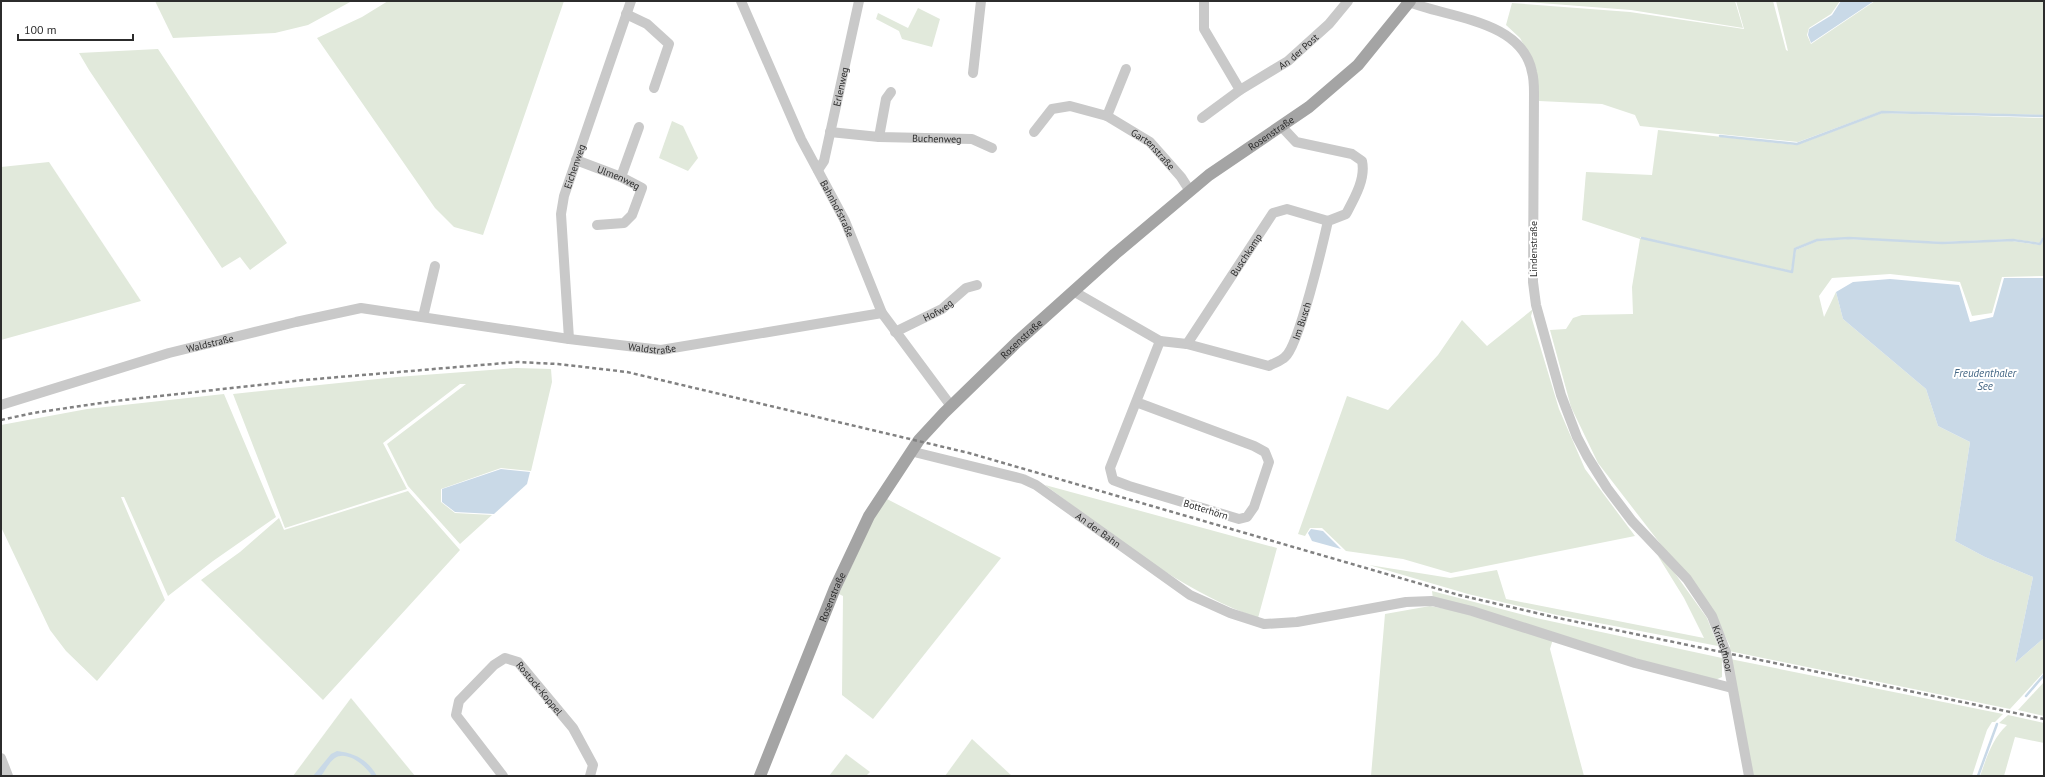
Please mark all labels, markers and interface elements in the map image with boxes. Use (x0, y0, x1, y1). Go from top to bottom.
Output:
scale bar (18, 16, 133, 42)
text: 100 m (24, 22, 57, 37)
street label: An der Post (1276, 30, 1322, 72)
street label: Erlenweg (830, 66, 851, 108)
street label: Rosenstraße (1246, 113, 1297, 153)
street label: Gartenstraße (1129, 126, 1178, 173)
street label: Buchenweg (912, 132, 962, 146)
street label: Eichenweg (561, 142, 588, 190)
street label: Ulmenweg (595, 163, 642, 193)
street label: Bahnhofstraße (817, 178, 857, 239)
street label: Lindenstraße (1527, 221, 1540, 277)
street label: Buschkamp (1227, 231, 1265, 279)
street label: Hofweg (921, 297, 956, 324)
street label: Im Busch (1289, 300, 1314, 342)
street label: Rosenstraße (998, 316, 1045, 362)
street label: Waldstraße (185, 331, 235, 356)
street label: Waldstraße (627, 340, 677, 357)
water label: Freudenthaler See (1954, 366, 2018, 393)
street label: Botterhörn (1182, 497, 1230, 522)
street label: An der Bahn (1073, 510, 1123, 551)
street label: Rosenstraße (816, 570, 849, 624)
street label: Krittelmoor (1709, 623, 1736, 674)
street label: Rostock-Koppel (513, 659, 565, 718)

